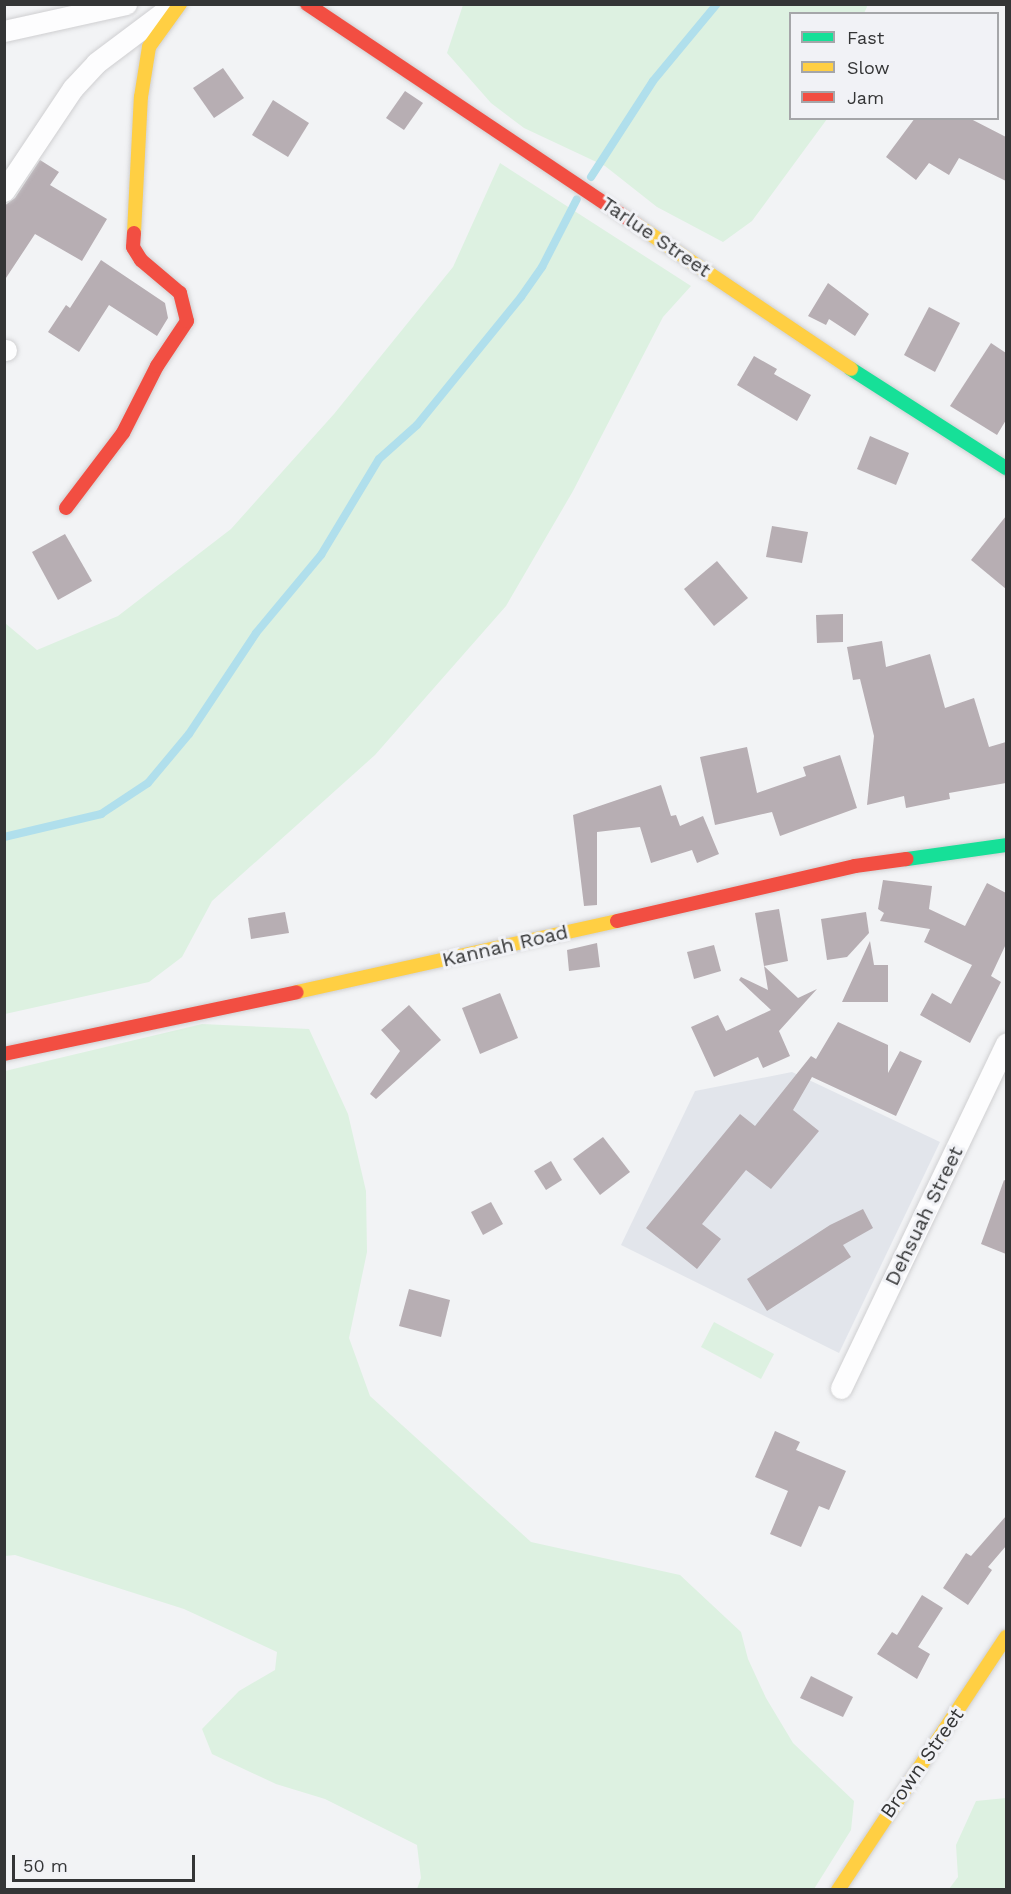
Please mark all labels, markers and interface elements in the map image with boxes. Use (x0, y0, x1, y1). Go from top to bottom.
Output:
legend (789, 12, 999, 120)
text: Fast (847, 27, 884, 48)
text: Slow (847, 57, 890, 78)
text: Jam (847, 87, 884, 108)
street label: Tarlue Street (597, 192, 715, 282)
street label: Kannah Road (440, 920, 570, 972)
street label: Dehsuah Street (880, 1142, 968, 1290)
street label: Brown Street (875, 1703, 969, 1823)
scale bar (15, 1843, 198, 1881)
text: 50 m (23, 1855, 68, 1876)

